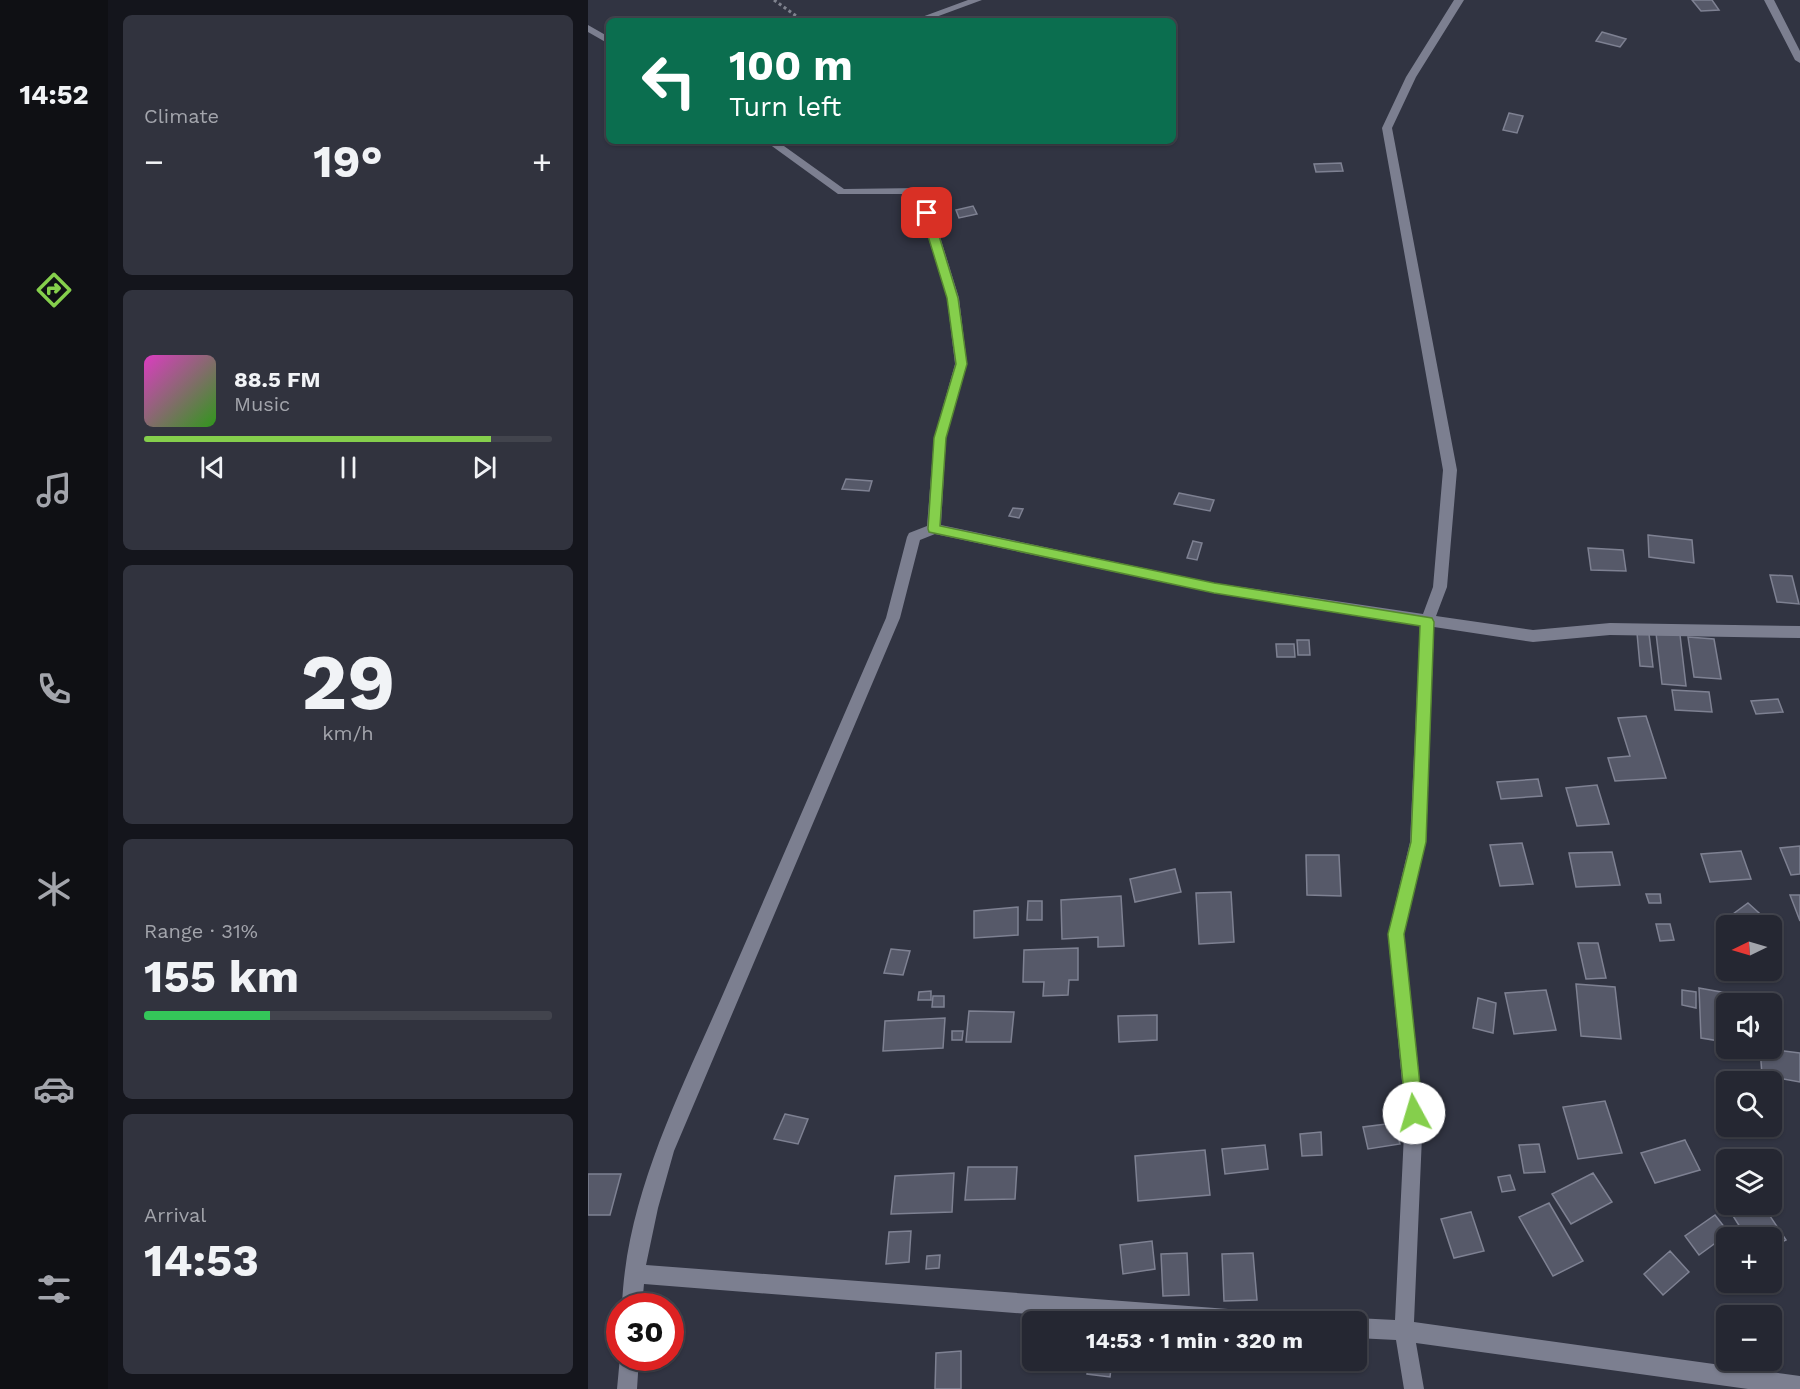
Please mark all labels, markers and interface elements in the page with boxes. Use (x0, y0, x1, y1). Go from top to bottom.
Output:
text: 100 m (729, 41, 853, 90)
icon: left (630, 42, 708, 120)
text: 14:52 (19, 79, 89, 111)
text: Turn left (729, 91, 841, 123)
text: Climate (144, 104, 219, 128)
text: 19° (313, 135, 383, 188)
text: − (144, 142, 164, 181)
text: + (532, 142, 552, 181)
pin (901, 187, 952, 238)
icon: arrive (910, 196, 943, 229)
icon: directions (33, 269, 75, 311)
text: 88.5 FM (234, 367, 321, 392)
text: Music (234, 392, 290, 416)
icon: previous (196, 451, 229, 484)
icon: pause (332, 451, 365, 484)
icon: next (468, 451, 501, 484)
icon: music (33, 469, 75, 511)
text: 29 (301, 636, 395, 728)
icon: phone (33, 668, 75, 710)
text: km/h (322, 721, 374, 745)
icon: climate (33, 868, 75, 910)
north arrow (1716, 915, 1782, 981)
map controls (1716, 915, 1782, 1371)
text: Range · 31% (144, 919, 258, 943)
text: 155 km (144, 950, 299, 1003)
button: sound (1716, 993, 1782, 1059)
icon: car (33, 1068, 75, 1110)
button: search (1716, 1071, 1782, 1137)
position arrow (1382, 1081, 1446, 1145)
button: layers (1716, 1149, 1782, 1215)
text: Arrival (144, 1203, 206, 1227)
button: + (1716, 1227, 1782, 1293)
text: 14:53 (144, 1234, 259, 1287)
icon: filters (33, 1268, 75, 1310)
speed limit sign: 30 (606, 1293, 684, 1371)
button: − (1716, 1305, 1782, 1371)
text: 14:53 · 1 min · 320 m (1086, 1328, 1303, 1353)

